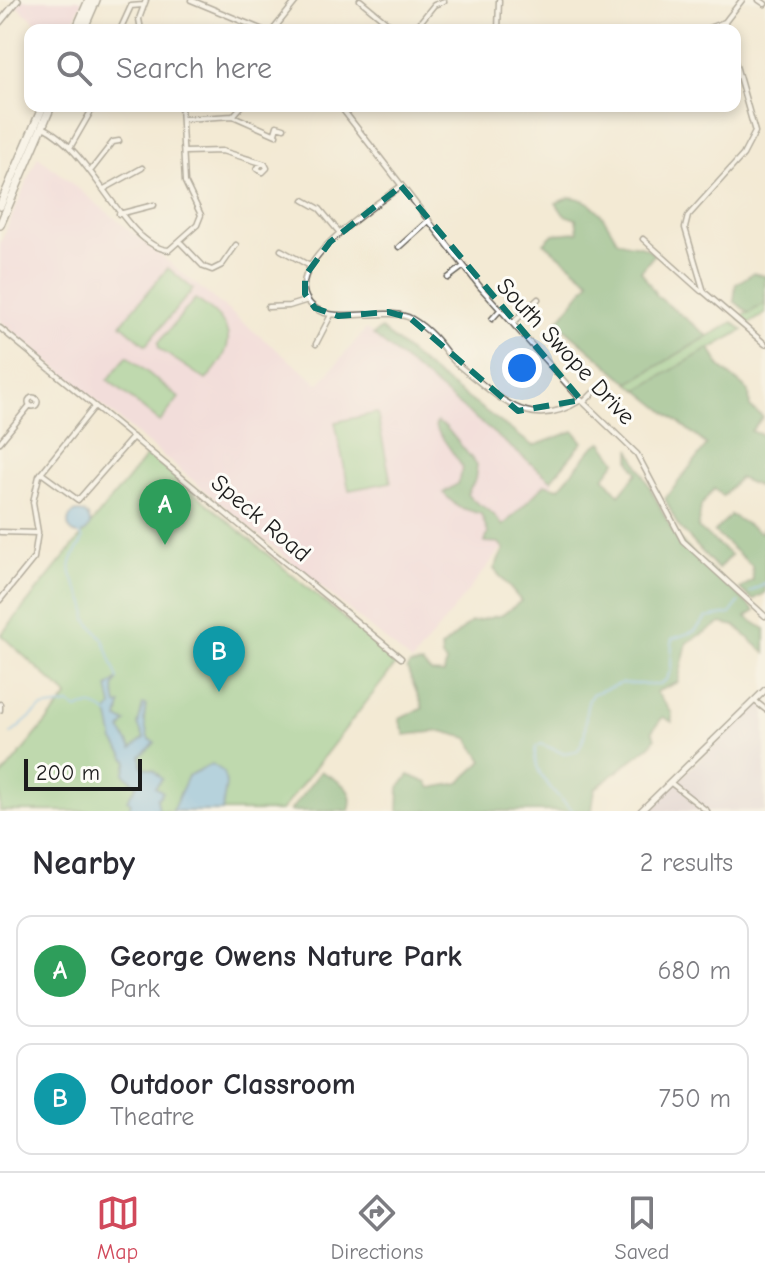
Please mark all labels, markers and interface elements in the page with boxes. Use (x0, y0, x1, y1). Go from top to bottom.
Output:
search box (24, 24, 741, 112)
icon: search (52, 46, 96, 90)
text: Search here (116, 51, 272, 86)
street label: South Swope Drive (491, 272, 641, 430)
your location (502, 348, 542, 388)
street label: Speck Road (206, 468, 316, 568)
pin: A (139, 479, 191, 545)
pin: B (193, 626, 245, 692)
scale bar (24, 755, 142, 791)
text: 200 m (36, 760, 100, 786)
text: Nearby (32, 843, 135, 883)
text: 2 results (640, 848, 733, 878)
text: George Owens Nature Park (110, 939, 462, 974)
text: A (53, 956, 67, 986)
text: 680 m (657, 956, 731, 986)
text: Park (110, 974, 160, 1004)
text: Outdoor Classroom (110, 1067, 356, 1102)
text: B (52, 1084, 68, 1114)
text: 750 m (659, 1084, 731, 1114)
text: Theatre (110, 1102, 194, 1132)
tab: Map (96, 1191, 140, 1265)
tab: Directions (331, 1191, 424, 1265)
tab: Saved (615, 1191, 669, 1265)

